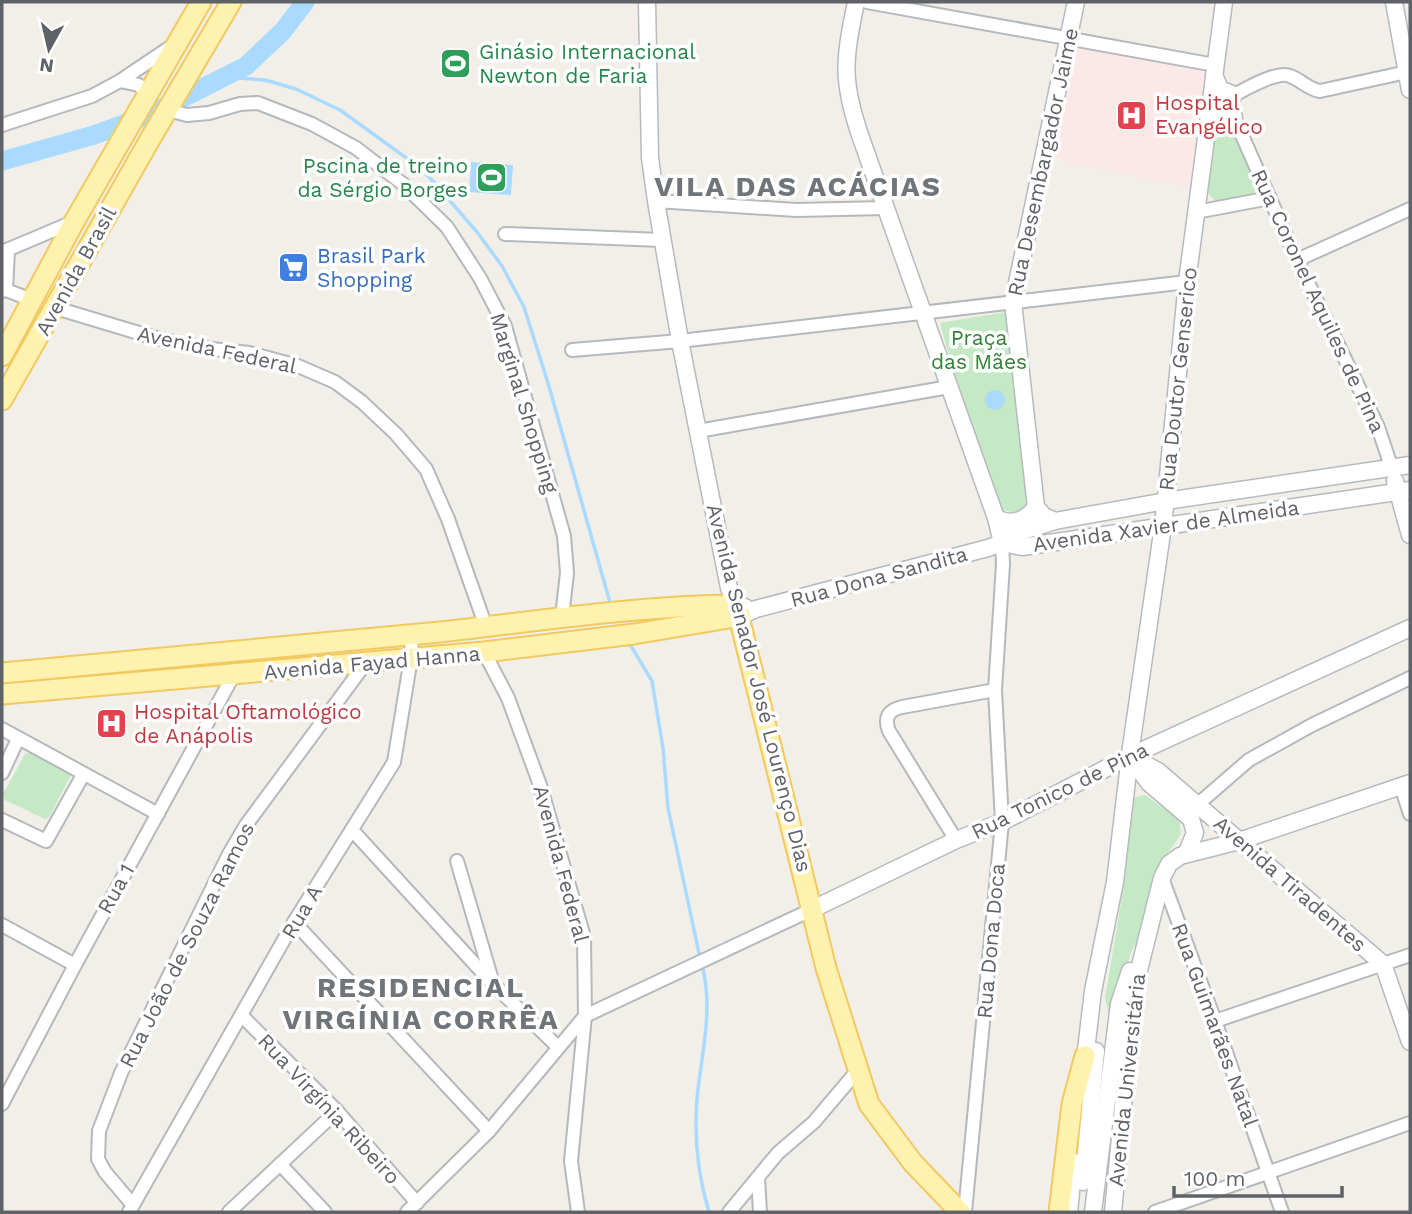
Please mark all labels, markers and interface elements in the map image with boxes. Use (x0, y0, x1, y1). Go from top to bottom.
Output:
north arrow (14, 14, 84, 84)
street label: Rua Desembargador Jaime (1002, 26, 1083, 298)
place label: Ginásio Internacional Newton de Faria (479, 39, 696, 88)
sports icon: Ginásio Internacional Newton de Faria (439, 47, 473, 81)
text: N (38, 53, 55, 78)
place label: Hospital Evangélico (1155, 90, 1263, 139)
hospital icon: Hospital Evangélico (1115, 98, 1149, 132)
place label: Pscina de treino da Sérgio Borges (297, 153, 468, 202)
sports icon: Pscina de treino da Sérgio Borges (474, 161, 508, 195)
street label: Rua Coronel Aquiles de Pina (1246, 165, 1391, 437)
district label: VILA DAS ACÁCIAS (654, 170, 942, 203)
street label: Avenida Brasil (30, 201, 122, 340)
place label: Brasil Park Shopping (317, 243, 426, 292)
supermarket icon: Brasil Park Shopping (277, 251, 311, 285)
street label: Rua Doutor Genserico (1153, 266, 1202, 492)
street label: Marginal Shopping (485, 310, 564, 497)
street label: Avenida Federal (135, 320, 300, 379)
park label: Praça das Mães (931, 325, 1027, 374)
street label: Avenida Xavier de Almeida (1031, 494, 1301, 557)
street label: Avenida Senador José Lourenço Dias (702, 501, 817, 874)
street label: Rua Dona Sandita (788, 541, 970, 612)
street label: Avenida Fayad Hanna (263, 641, 481, 684)
place label: Hospital Oftamológico de Anápolis (134, 699, 362, 748)
hospital icon: Hospital Oftamológico de Anápolis (94, 707, 128, 741)
street label: Rua Tonico de Pina (967, 737, 1152, 844)
street label: Avenida Federal (528, 782, 595, 946)
street label: Avenida Tiradentes (1209, 810, 1372, 957)
street label: Rua João de Souza Ramos (114, 818, 259, 1071)
street label: Rua 1 (92, 860, 139, 918)
street label: Rua Dona Doca (971, 862, 1010, 1020)
street label: Rua A (276, 880, 327, 943)
street label: Rua Guimarães Natal (1167, 919, 1264, 1131)
district label: RESIDENCIAL VIRGÍNIA CORRÊA (282, 971, 560, 1036)
street label: Avenida Universitária (1103, 972, 1150, 1188)
street label: Rua Virgínia Ribeiro (253, 1028, 406, 1189)
scale bar (1174, 1154, 1342, 1198)
text: 100 m (1184, 1166, 1246, 1191)

